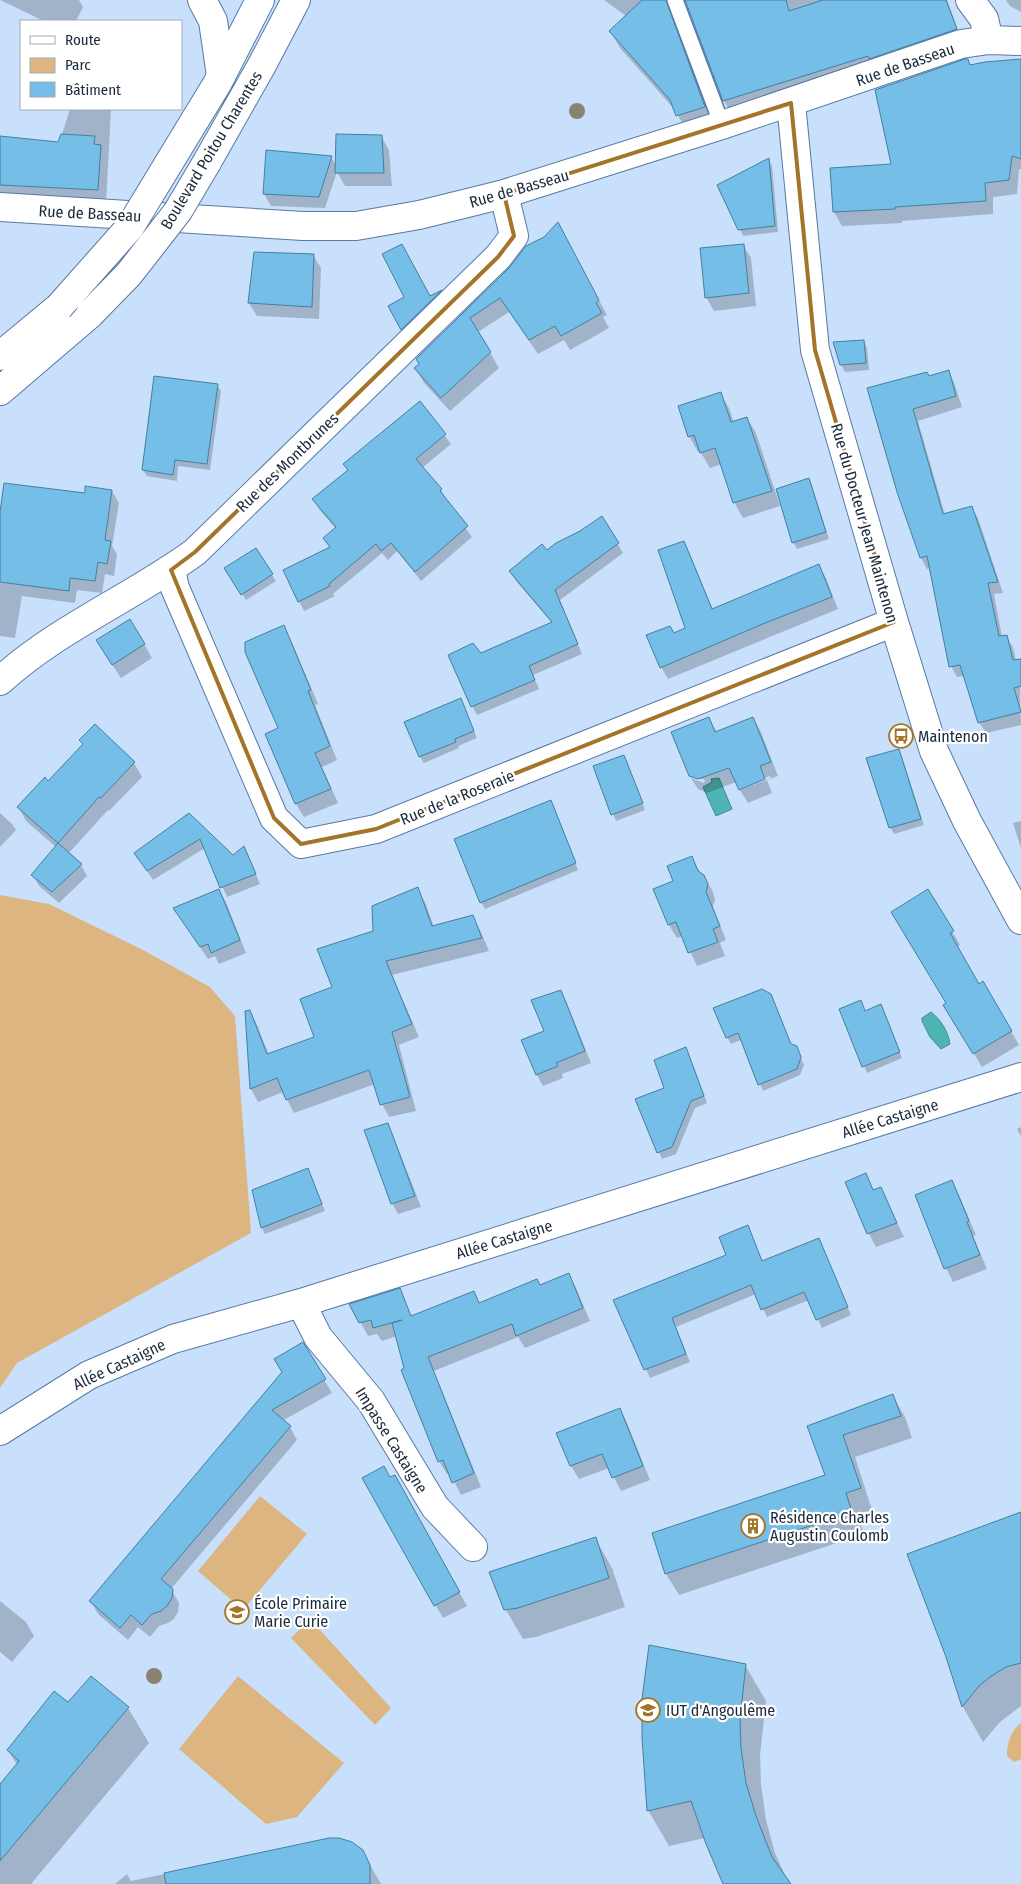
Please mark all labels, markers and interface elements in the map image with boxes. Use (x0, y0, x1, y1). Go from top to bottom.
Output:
legend (20, 20, 182, 110)
text: Route (65, 31, 101, 49)
street label: Rue de Basseau (853, 39, 957, 90)
text: Parc (65, 56, 91, 74)
street label: Boulevard Poitou Charentes (157, 68, 266, 233)
text: Bâtiment (65, 81, 121, 99)
street label: Rue de Basseau (467, 165, 571, 212)
street label: Rue de Basseau (38, 201, 142, 226)
street label: Rue des Montbrunes (232, 409, 343, 516)
street label: Rue du Docteur Jean Maintenon (827, 421, 902, 625)
bus stop icon: Maintenon (888, 723, 914, 749)
place label: Maintenon (918, 727, 988, 746)
street label: Rue de la Roseraie (397, 766, 517, 829)
street label: Allée Castaigne (840, 1095, 941, 1142)
street label: Allée Castaigne (454, 1216, 555, 1263)
street label: Allée Castaigne (70, 1335, 169, 1394)
street label: Impasse Castaigne (351, 1384, 432, 1497)
place label: Résidence Charles Augustin Coulomb (770, 1508, 889, 1545)
building icon: Résidence Charles Augustin Coulomb (740, 1513, 766, 1539)
place label: École Primaire Marie Curie (254, 1594, 347, 1631)
school or university icon: École Primaire Marie Curie (224, 1599, 250, 1625)
school or university icon: IUT d'Angoulême (635, 1697, 661, 1723)
place label: IUT d'Angoulême (666, 1701, 775, 1720)

